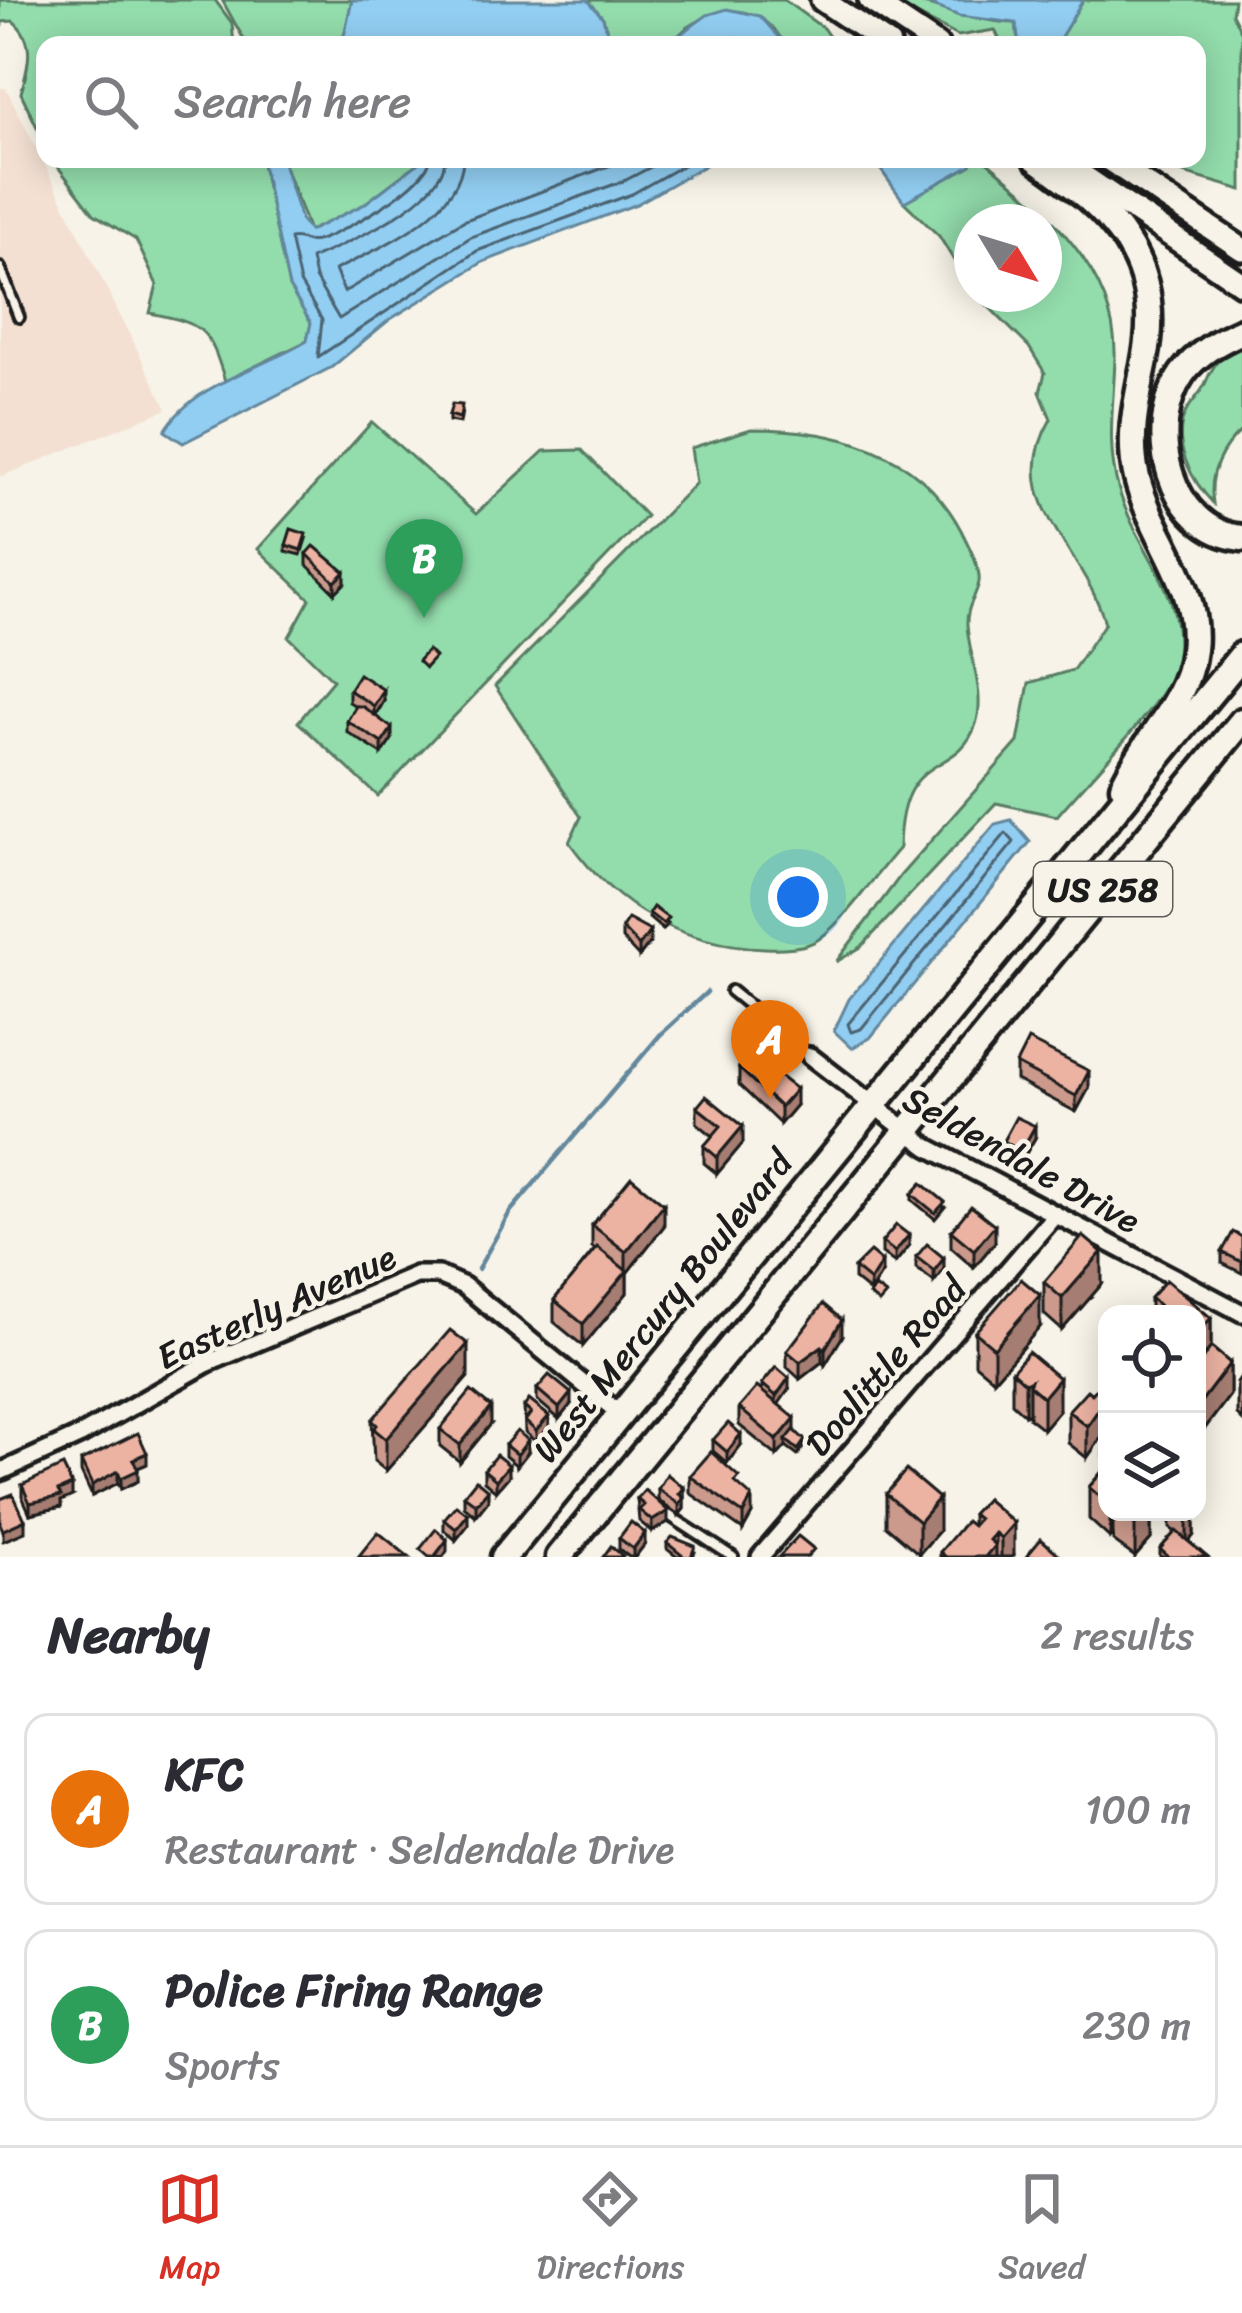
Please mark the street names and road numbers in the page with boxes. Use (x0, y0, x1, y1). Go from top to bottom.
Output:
road number: US 258 (1034, 862, 1172, 916)
street label: Seldendale Drive (891, 1068, 1152, 1252)
street label: West Mercury Boulevard (516, 1133, 812, 1478)
street label: Easterly Avenue (146, 1225, 407, 1388)
street label: Doolittle Road (788, 1260, 984, 1472)

